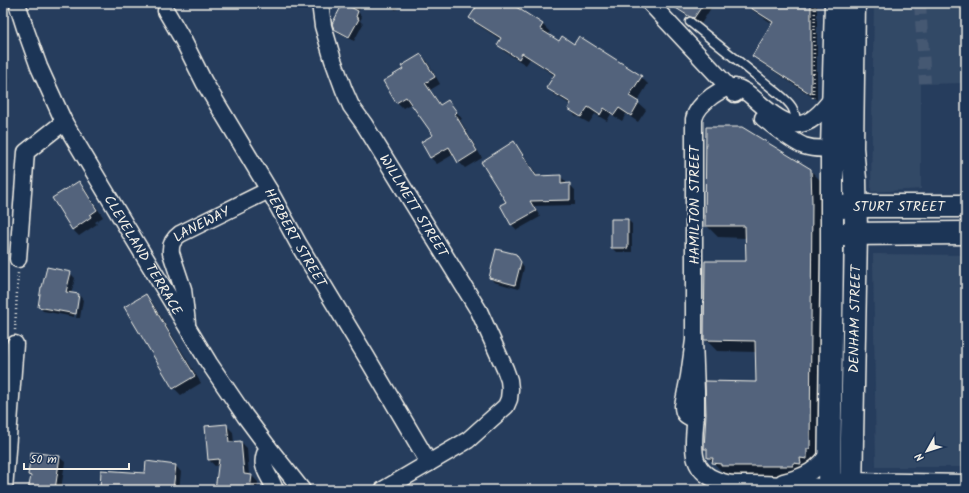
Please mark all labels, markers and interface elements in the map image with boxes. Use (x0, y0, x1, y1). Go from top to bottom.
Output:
street label: HAMILTON STREET (684, 144, 706, 265)
street label: WILLMETT STREET (373, 150, 454, 263)
street label: HERBERT STREET (258, 184, 333, 293)
street label: CLEVELAND TERRACE (98, 191, 188, 321)
street label: STURT STREET (853, 196, 946, 218)
street label: LANEWAY (168, 201, 235, 248)
street label: DENHAM STREET (843, 263, 867, 373)
north arrow (907, 431, 947, 471)
scale bar (24, 445, 129, 471)
text: N (911, 448, 929, 465)
text: 50 m (30, 450, 57, 469)

